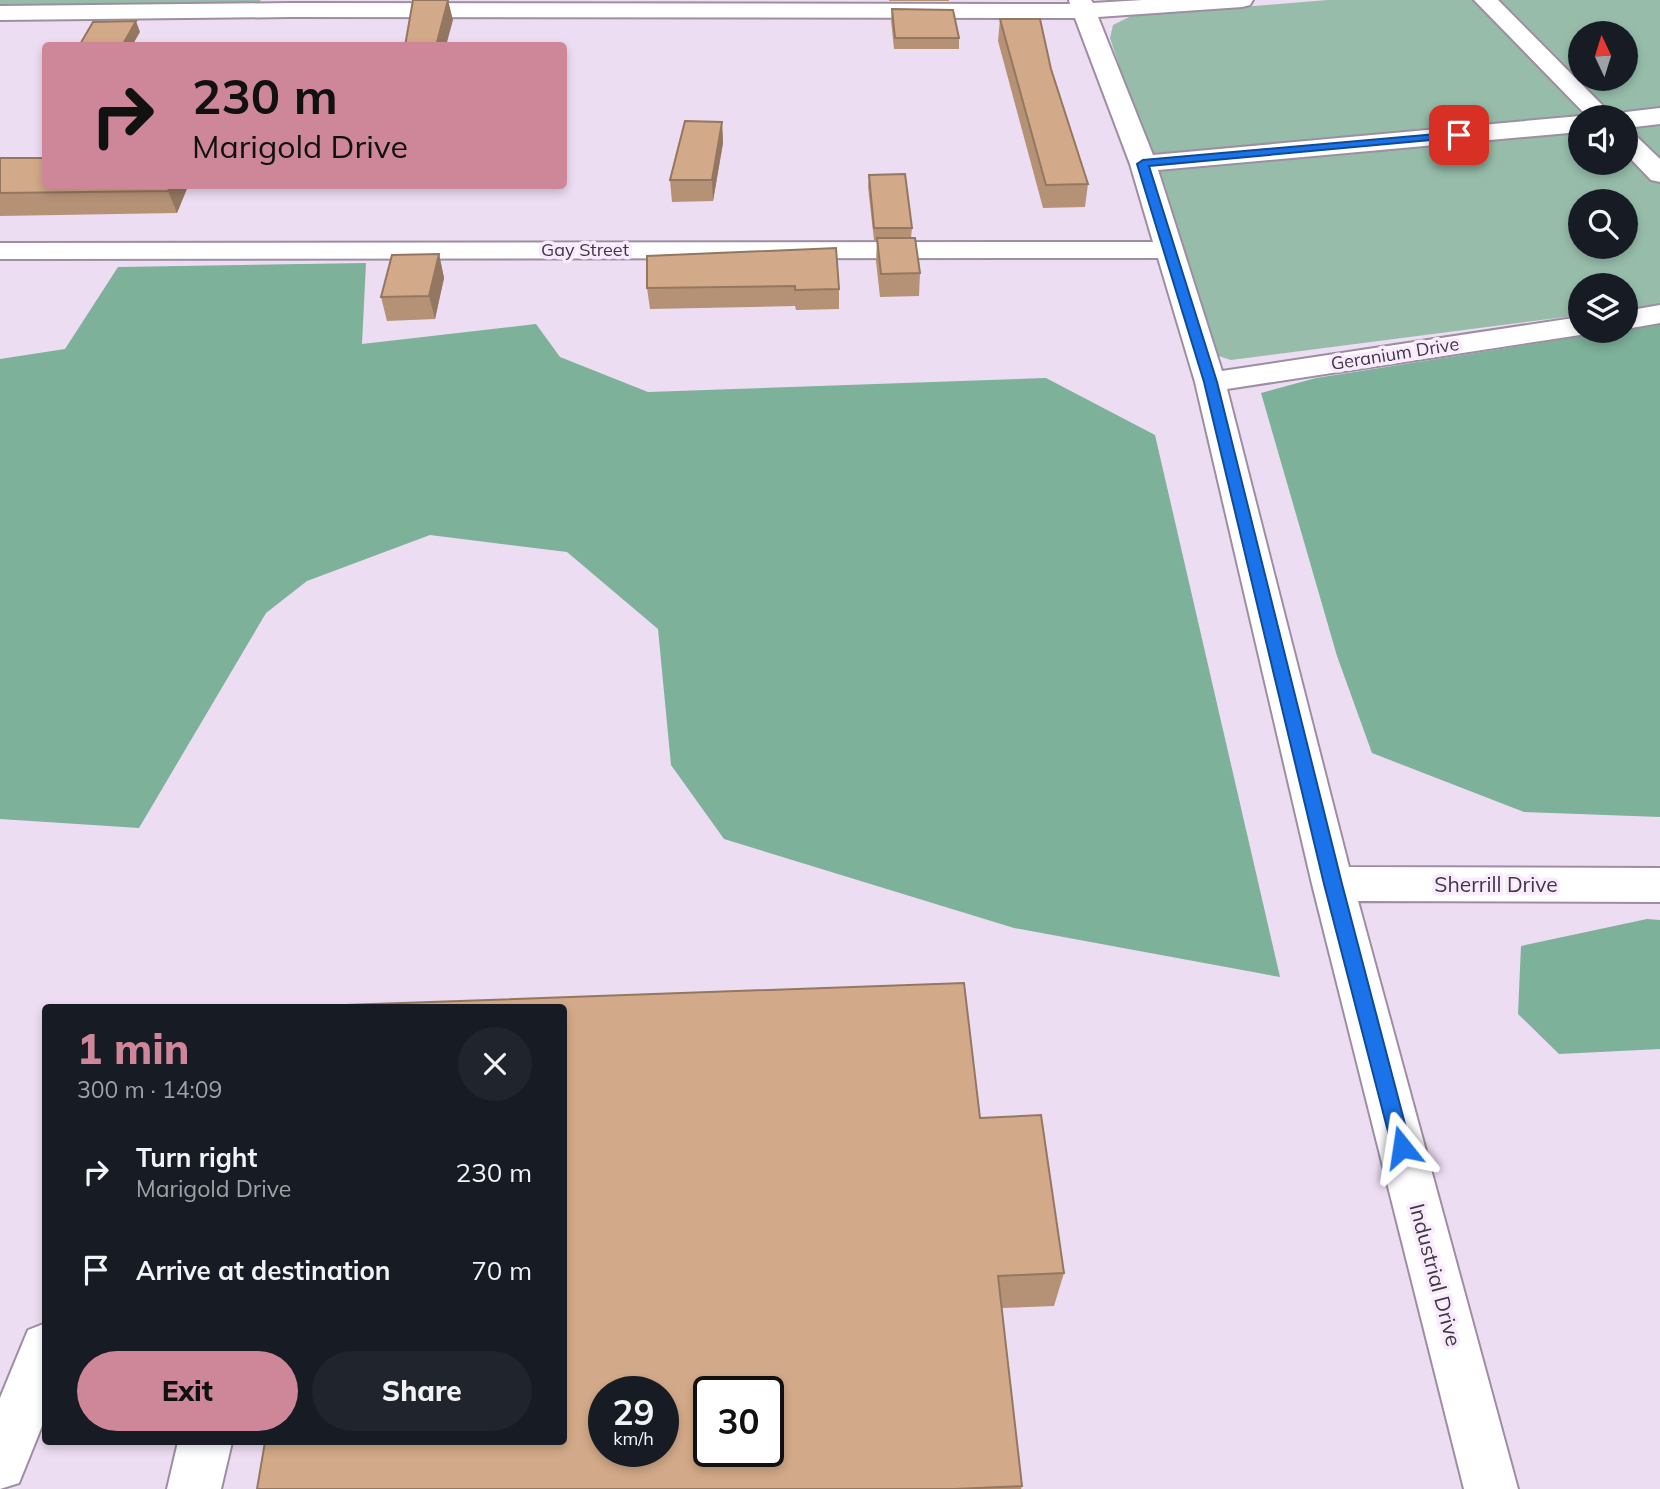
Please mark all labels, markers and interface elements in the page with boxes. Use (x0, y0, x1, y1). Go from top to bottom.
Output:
north arrow (1568, 21, 1638, 91)
map controls (1568, 21, 1638, 343)
text: 230 m (192, 65, 338, 126)
icon: right (77, 70, 168, 161)
pin (1429, 105, 1489, 165)
button: sound (1568, 105, 1638, 175)
icon: arrive (1440, 116, 1478, 154)
text: Marigold Drive (192, 126, 408, 166)
button: search (1568, 189, 1638, 259)
street label: Gay Street (541, 238, 629, 261)
button: layers (1568, 273, 1638, 343)
street label: Geranium Drive (1329, 332, 1461, 375)
street label: Sherrill Drive (1434, 871, 1558, 897)
text: 1 min (77, 1022, 190, 1075)
button: close (458, 1027, 532, 1101)
text: 300 m · 14:09 (77, 1075, 222, 1104)
position arrow (1365, 1110, 1439, 1184)
text: Turn right (136, 1141, 257, 1174)
icon: right (77, 1153, 115, 1191)
text: 230 m (456, 1156, 532, 1189)
text: Marigold Drive (136, 1174, 291, 1203)
street label: Industrial Drive (1404, 1201, 1467, 1349)
icon: arrive (77, 1251, 115, 1289)
text: Arrive at destination (136, 1254, 391, 1287)
text: 70 m (471, 1254, 532, 1287)
button: Exit (77, 1351, 298, 1431)
button: Share (312, 1351, 532, 1431)
speed limit sign: 30 (693, 1376, 784, 1467)
text: 29 (612, 1390, 655, 1434)
text: km/h (613, 1427, 654, 1450)

